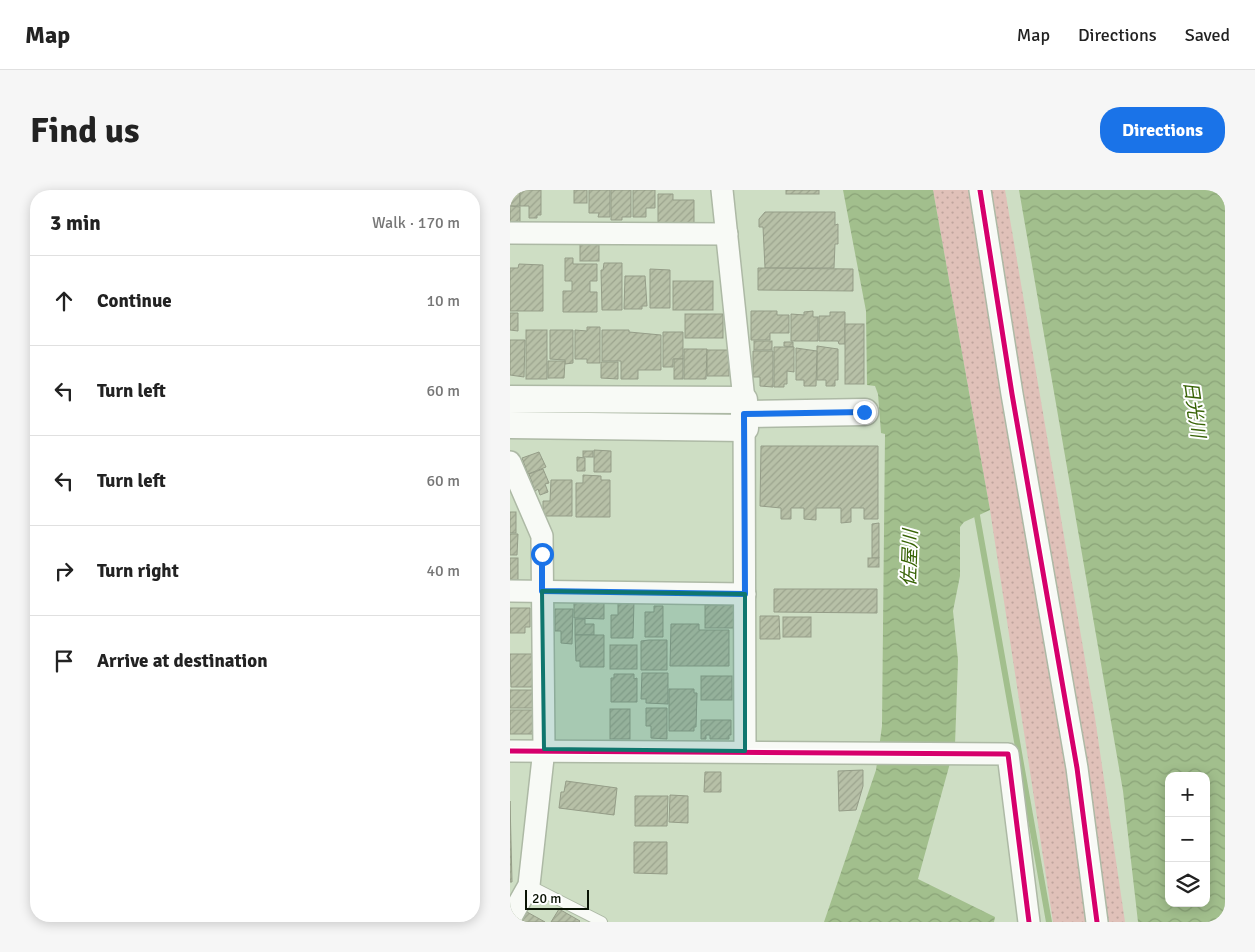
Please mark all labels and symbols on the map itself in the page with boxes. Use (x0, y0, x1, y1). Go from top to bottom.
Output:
water label: 日光川 (1178, 379, 1210, 441)
route end (853, 401, 876, 424)
water label: 佐屋川 (897, 527, 923, 587)
route start (531, 543, 554, 566)
scale bar (525, 887, 589, 910)

